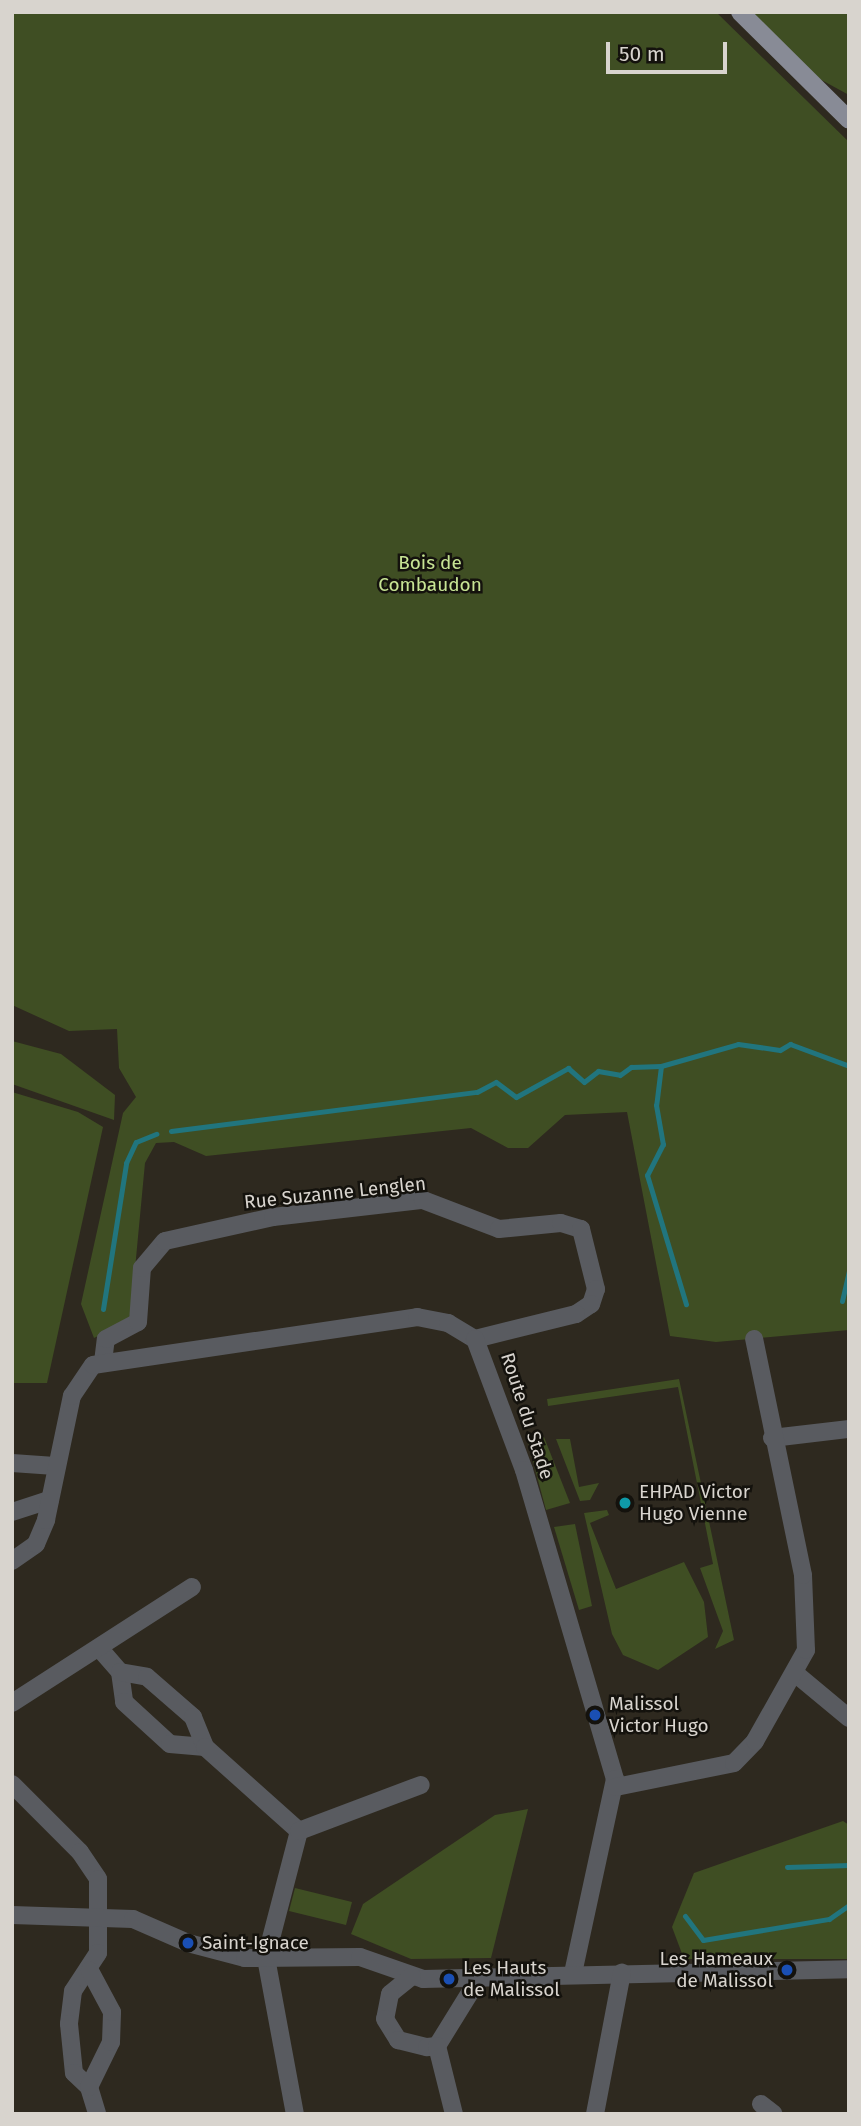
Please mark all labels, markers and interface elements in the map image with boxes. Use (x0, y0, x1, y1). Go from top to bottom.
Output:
scale bar (609, 28, 730, 72)
text: 50 m (619, 41, 665, 67)
park label: Bois de Combaudon (378, 552, 482, 596)
street label: Rue Suzanne Lenglen (243, 1172, 427, 1214)
street label: Route du Stade (496, 1350, 558, 1482)
place label: EHPAD Victor Hugo Vienne (639, 1481, 750, 1525)
marker: EHPAD Victor Hugo Vienne (617, 1495, 633, 1511)
place label: Malissol Victor Hugo (609, 1693, 709, 1737)
marker: Malissol Victor Hugo (587, 1707, 603, 1723)
place label: Saint-Ignace (202, 1932, 309, 1954)
marker: Saint-Ignace (180, 1935, 196, 1951)
place label: Les Hameaux de Malissol (659, 1948, 773, 1992)
place label: Les Hauts de Malissol (463, 1957, 560, 2001)
marker: Les Hameaux de Malissol (779, 1962, 795, 1978)
marker: Les Hauts de Malissol (441, 1971, 457, 1987)

